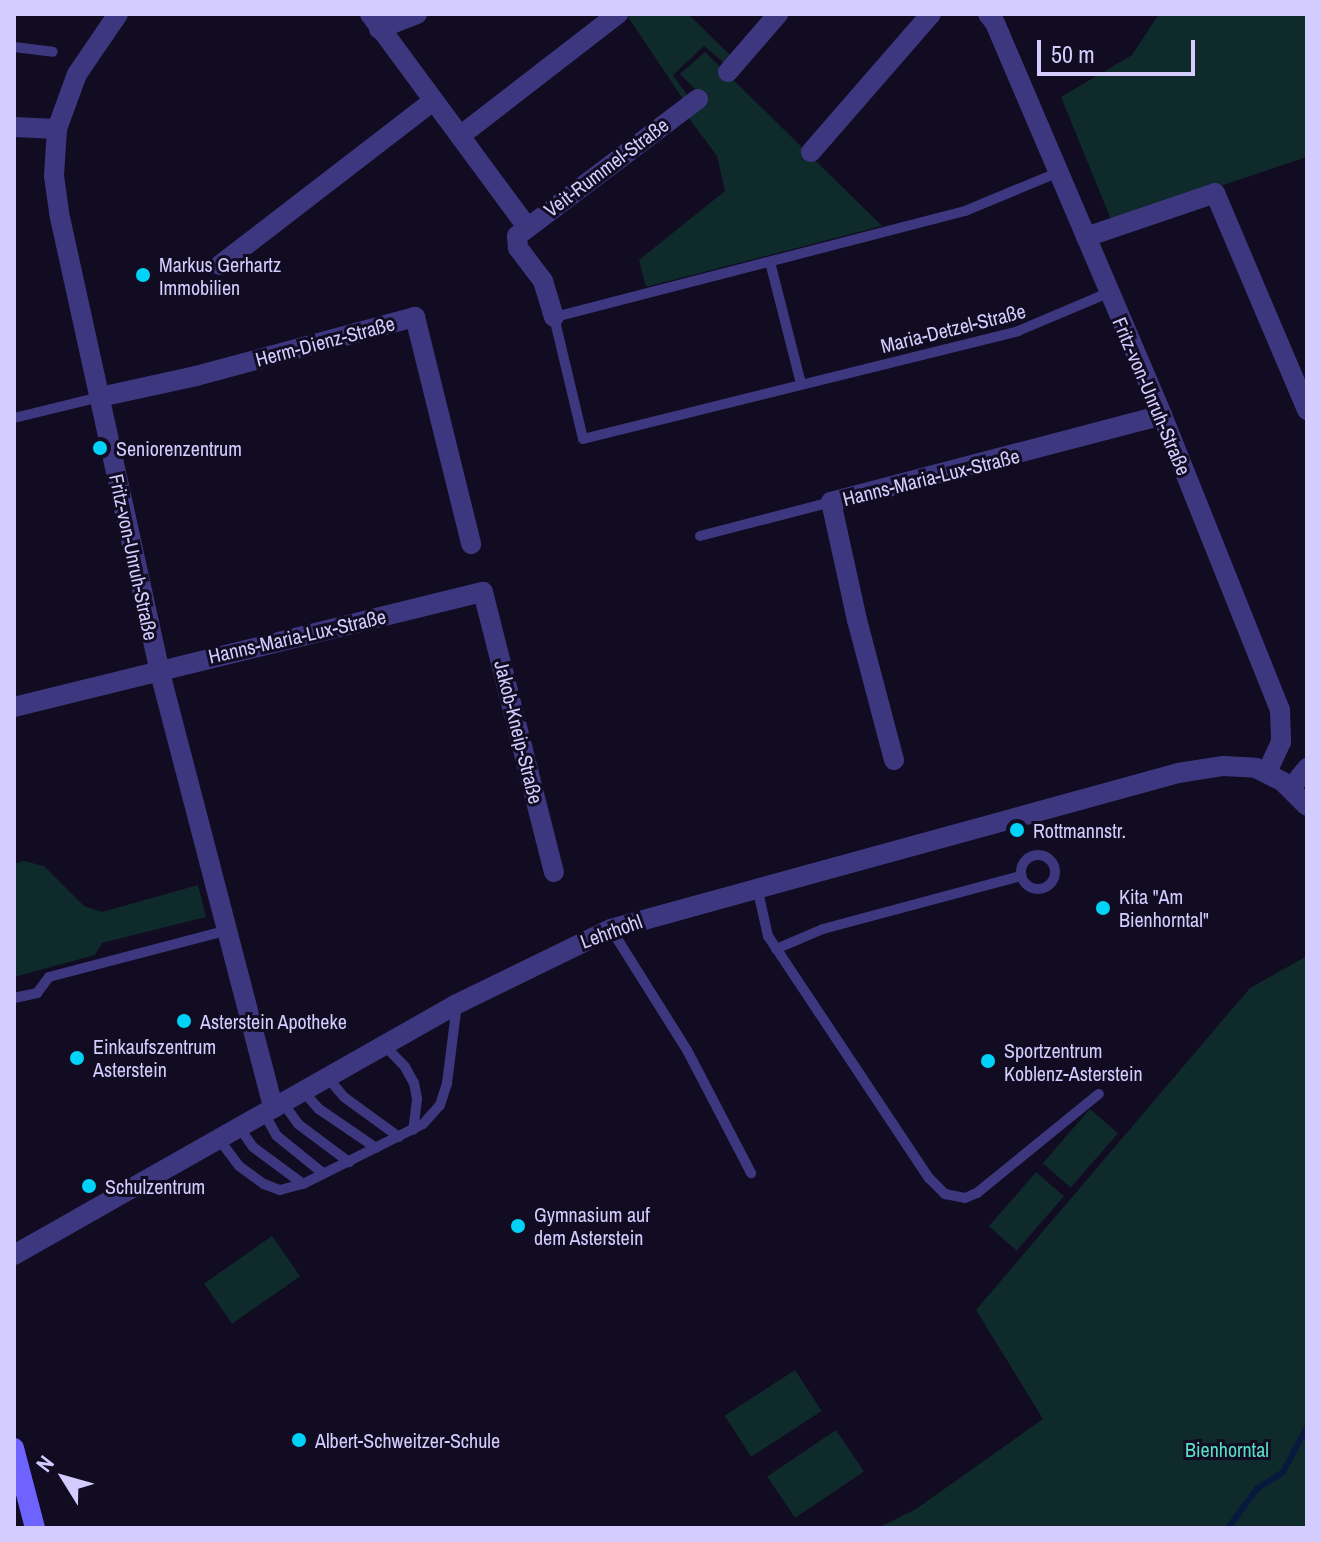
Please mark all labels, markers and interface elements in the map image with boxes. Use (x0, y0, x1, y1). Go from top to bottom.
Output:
scale bar (1041, 24, 1199, 74)
text: 50 m (1051, 38, 1095, 70)
street label: Veit-Rummel-Straße (539, 112, 673, 222)
place label: Markus Gerhartz Immobilien (159, 252, 281, 299)
marker: Markus Gerhartz Immobilien (134, 266, 152, 284)
street label: Maria-Detzel-Straße (878, 298, 1028, 358)
street label: Herm-Dienz-Straße (253, 311, 397, 371)
street label: Fritz-von-Unruh-Straße (1108, 313, 1196, 479)
place label: Seniorenzentrum (116, 436, 242, 460)
marker: Seniorenzentrum (91, 439, 109, 457)
street label: Hanns-Maria-Lux-Straße (840, 443, 1022, 511)
street label: Fritz-von-Unruh-Straße (105, 472, 163, 642)
street label: Hanns-Maria-Lux-Straße (206, 604, 388, 668)
street label: Jakob-Kneip-Straße (490, 658, 548, 806)
place label: Rottmannstr. (1033, 818, 1126, 842)
marker: Rottmannstr. (1008, 821, 1026, 839)
place label: Kita "Am Bienhorntal" (1119, 884, 1209, 931)
marker: Kita "Am Bienhorntal" (1094, 899, 1112, 917)
street label: Lehrhohl (577, 909, 645, 953)
place label: Asterstein Apotheke (200, 1009, 348, 1033)
marker: Asterstein Apotheke (175, 1012, 193, 1030)
place label: Einkaufszentrum Asterstein (93, 1034, 216, 1081)
place label: Sportzentrum Koblenz-Asterstein (1004, 1038, 1143, 1085)
marker: Einkaufszentrum Asterstein (68, 1049, 86, 1067)
marker: Sportzentrum Koblenz-Asterstein (979, 1052, 997, 1070)
place label: Schulzentrum (105, 1174, 205, 1198)
marker: Schulzentrum (80, 1177, 98, 1195)
place label: Gymnasium auf dem Asterstein (534, 1202, 650, 1249)
marker: Gymnasium auf dem Asterstein (509, 1217, 527, 1235)
place label: Albert-Schweitzer-Schule (315, 1428, 500, 1452)
marker: Albert-Schweitzer-Schule (290, 1431, 308, 1449)
park label: Bienhorntal (1185, 1437, 1269, 1461)
north arrow (24, 1438, 104, 1518)
text: N (29, 1449, 61, 1478)

